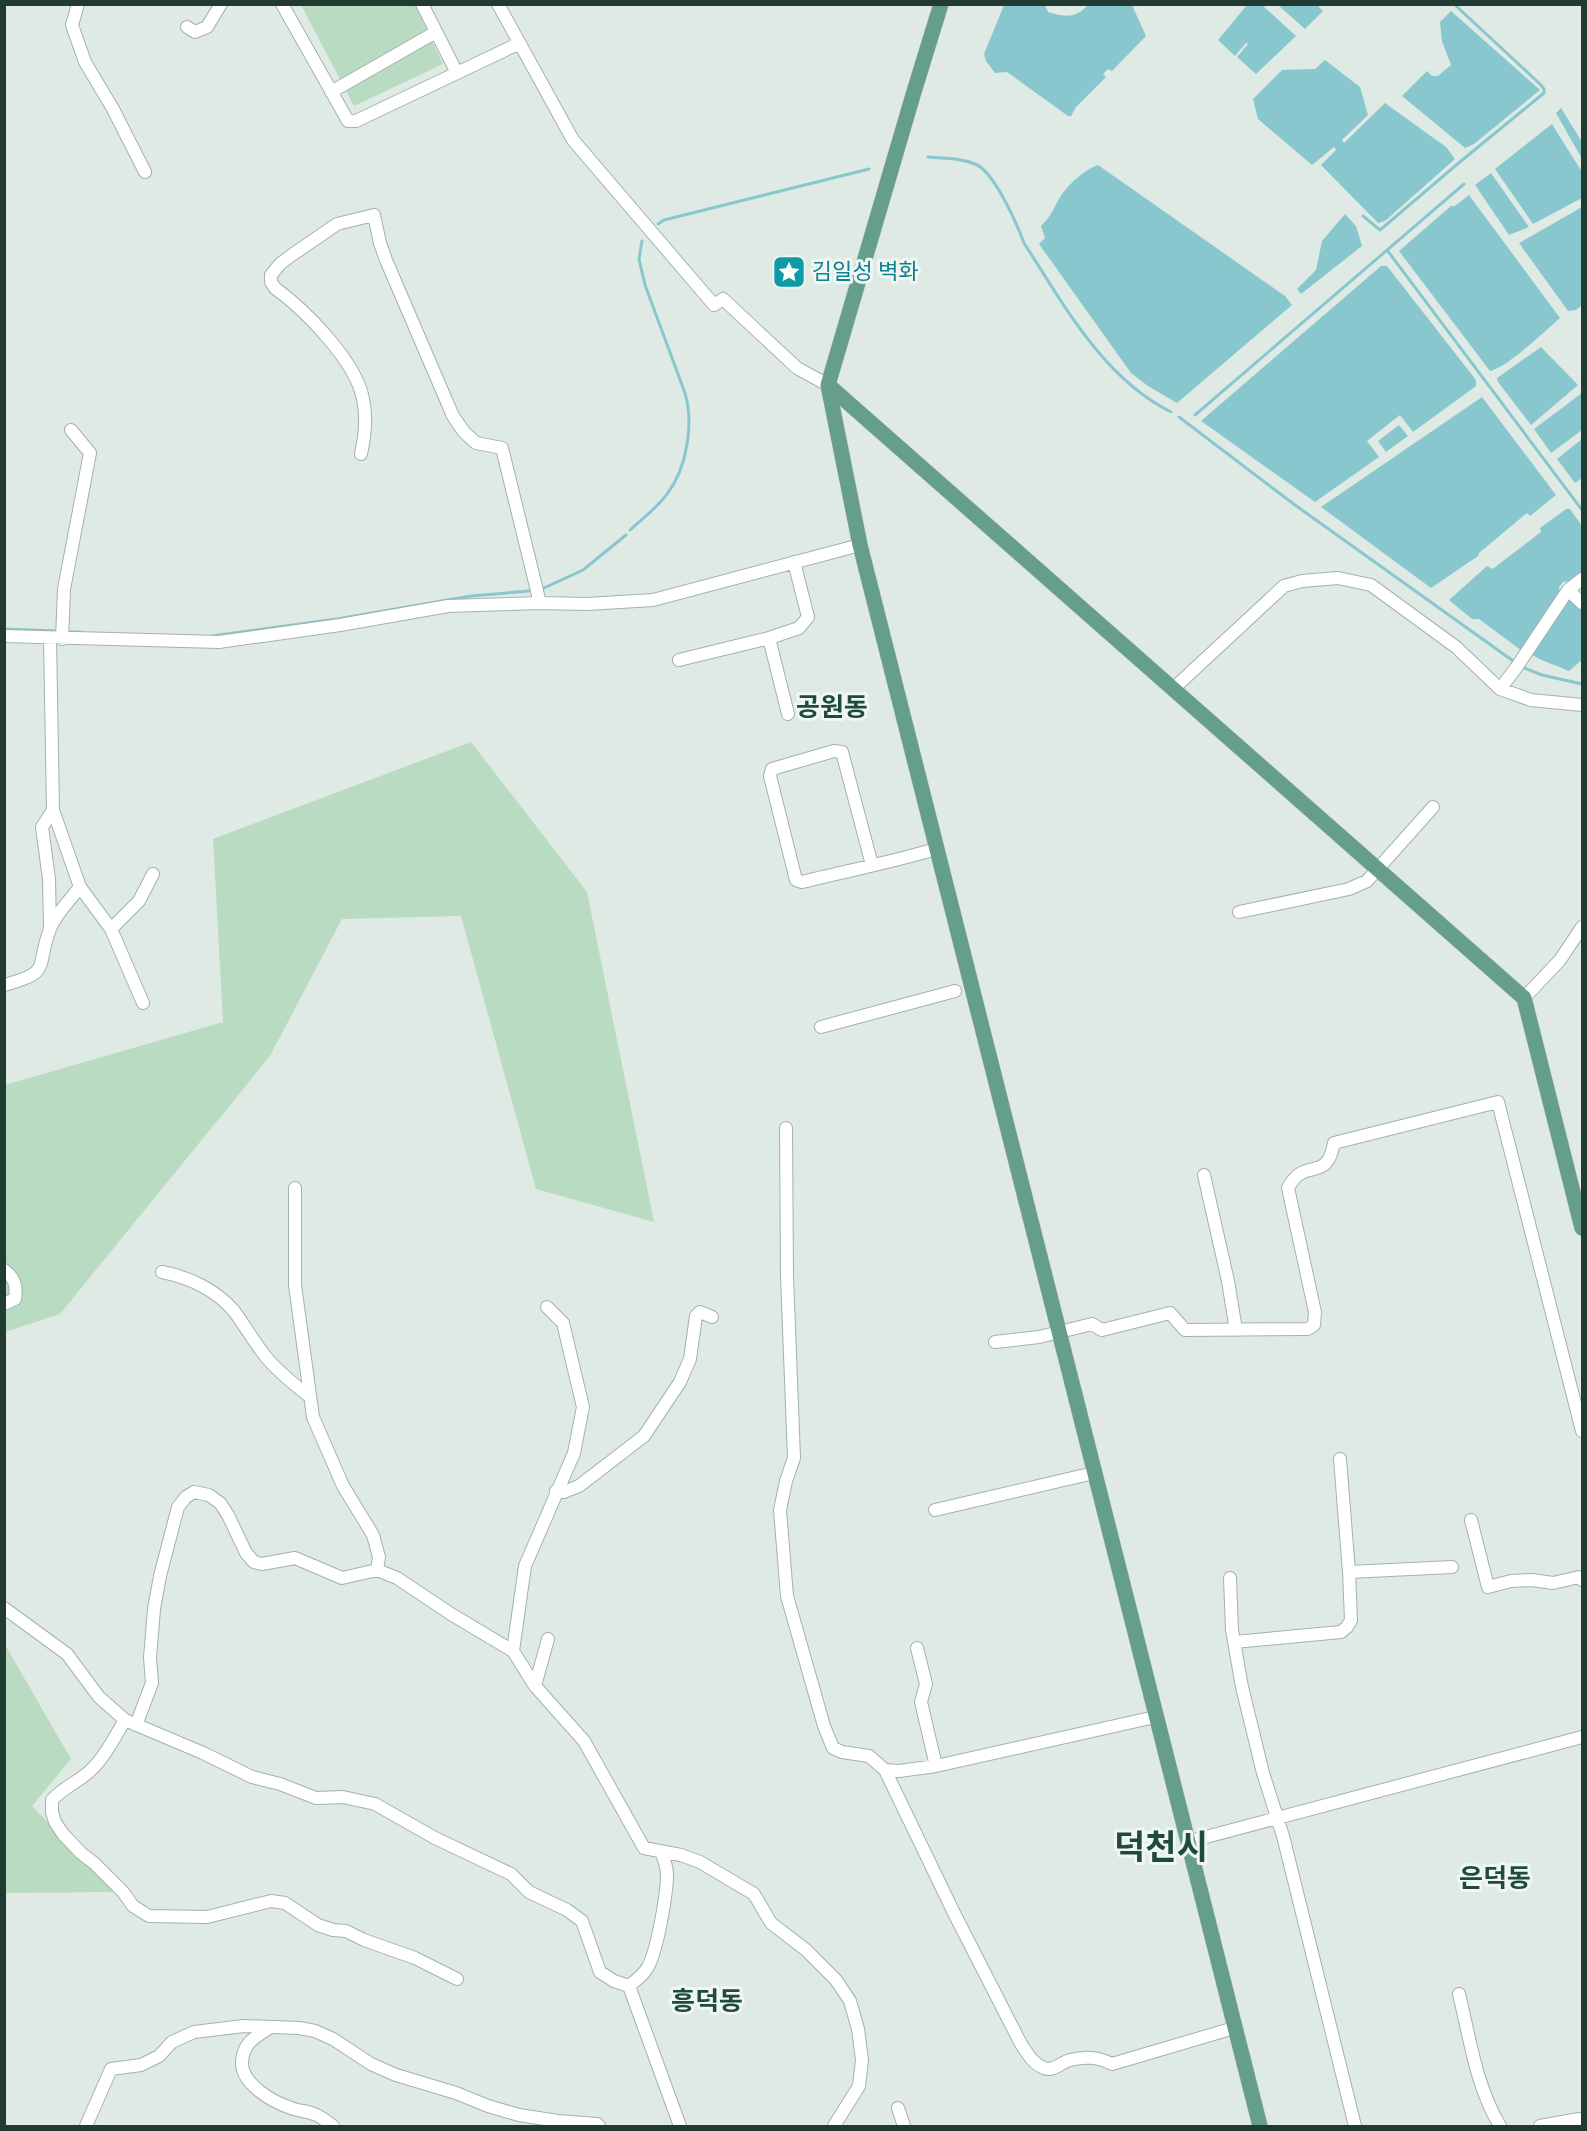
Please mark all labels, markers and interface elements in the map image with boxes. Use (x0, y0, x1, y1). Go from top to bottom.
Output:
place icon: 김일성 벽화 (771, 254, 807, 290)
place label: 김일성 벽화 (812, 259, 918, 285)
district label: 공원동 (796, 692, 868, 723)
district label: 덕천시 (1114, 1828, 1208, 1868)
district label: 은덕동 (1459, 1863, 1531, 1894)
district label: 흥덕동 (671, 1986, 743, 2017)

